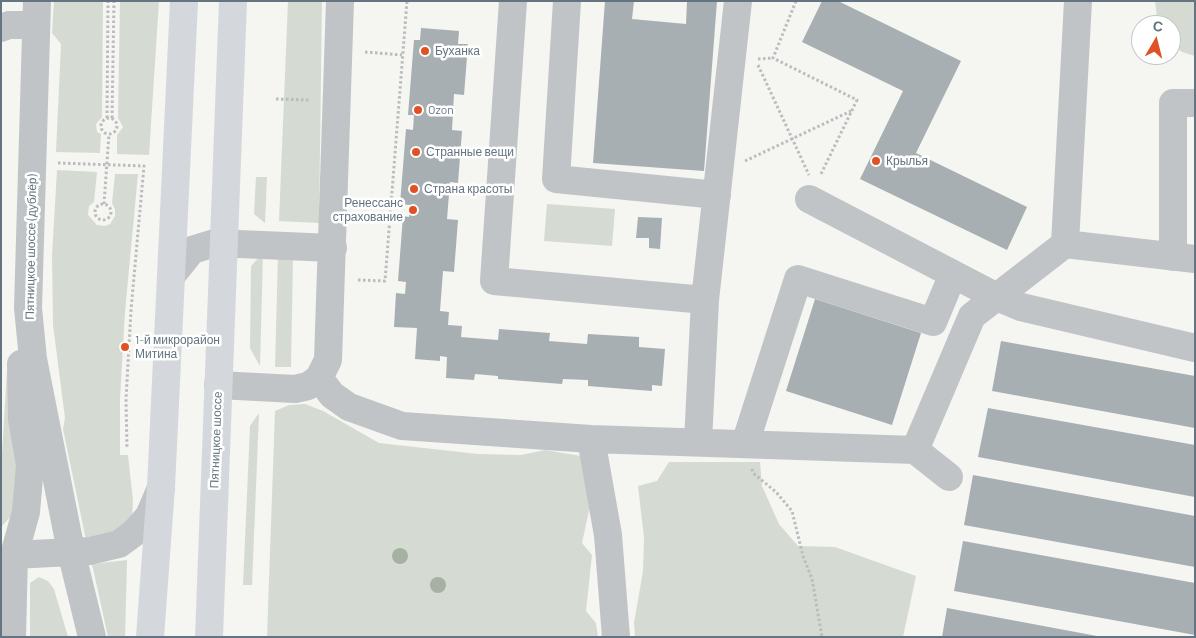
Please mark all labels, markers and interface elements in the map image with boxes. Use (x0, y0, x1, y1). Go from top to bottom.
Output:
north arrow (1131, 15, 1181, 65)
text: С (1152, 17, 1164, 35)
place label: Буханка (435, 44, 480, 58)
marker: Буханка (419, 45, 431, 57)
place label: Ozon (428, 103, 454, 117)
marker: Ozon (412, 104, 424, 116)
place label: Странные вещи (426, 145, 514, 159)
marker: Странные вещи (410, 146, 422, 158)
place label: Крылья (886, 154, 928, 168)
marker: Крылья (870, 155, 882, 167)
street label: Пятницкое шоссе (дублёр) (23, 174, 39, 320)
place label: Страна красоты (424, 182, 512, 196)
marker: Страна красоты (408, 183, 420, 195)
place label: Ренессанс страхование (333, 196, 403, 224)
marker: Ренессанс страхование (407, 204, 419, 216)
place label: 1-й микрорайон Митина (135, 333, 220, 361)
marker: 1-й микрорайон Митина (119, 341, 131, 353)
street label: Пятницкое шоссе (207, 391, 225, 489)

